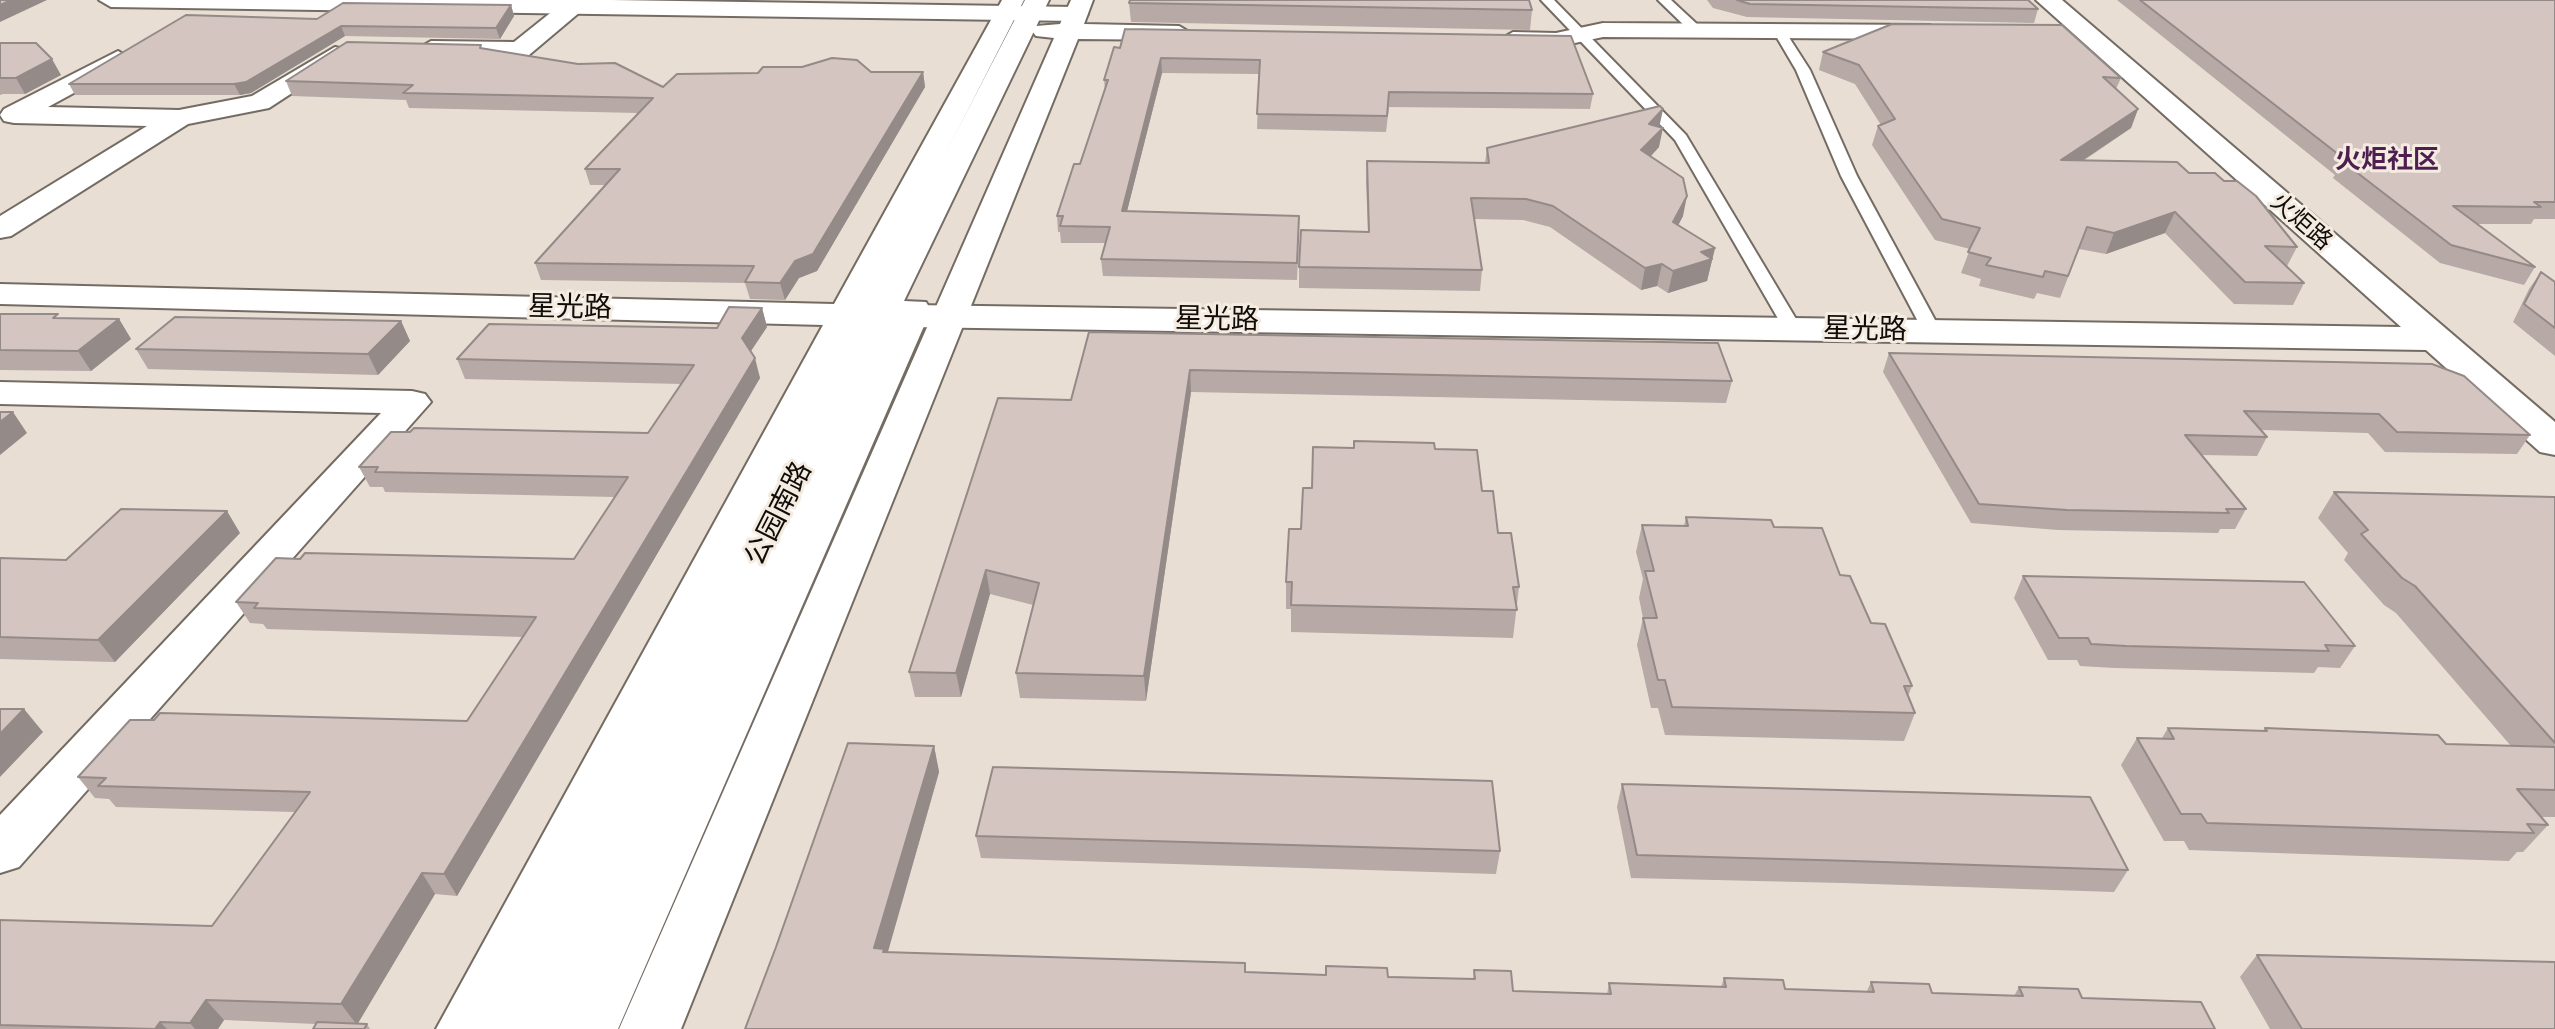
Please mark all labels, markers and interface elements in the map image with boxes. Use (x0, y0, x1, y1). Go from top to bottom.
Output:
district label: 火炬社区 (2335, 145, 2439, 177)
street label: 火炬路 (2264, 188, 2338, 256)
street label: 星光路 (528, 290, 612, 326)
street label: 星光路 (1175, 302, 1259, 338)
street label: 星光路 (1823, 312, 1907, 348)
street label: 公园南路 (739, 456, 819, 572)

